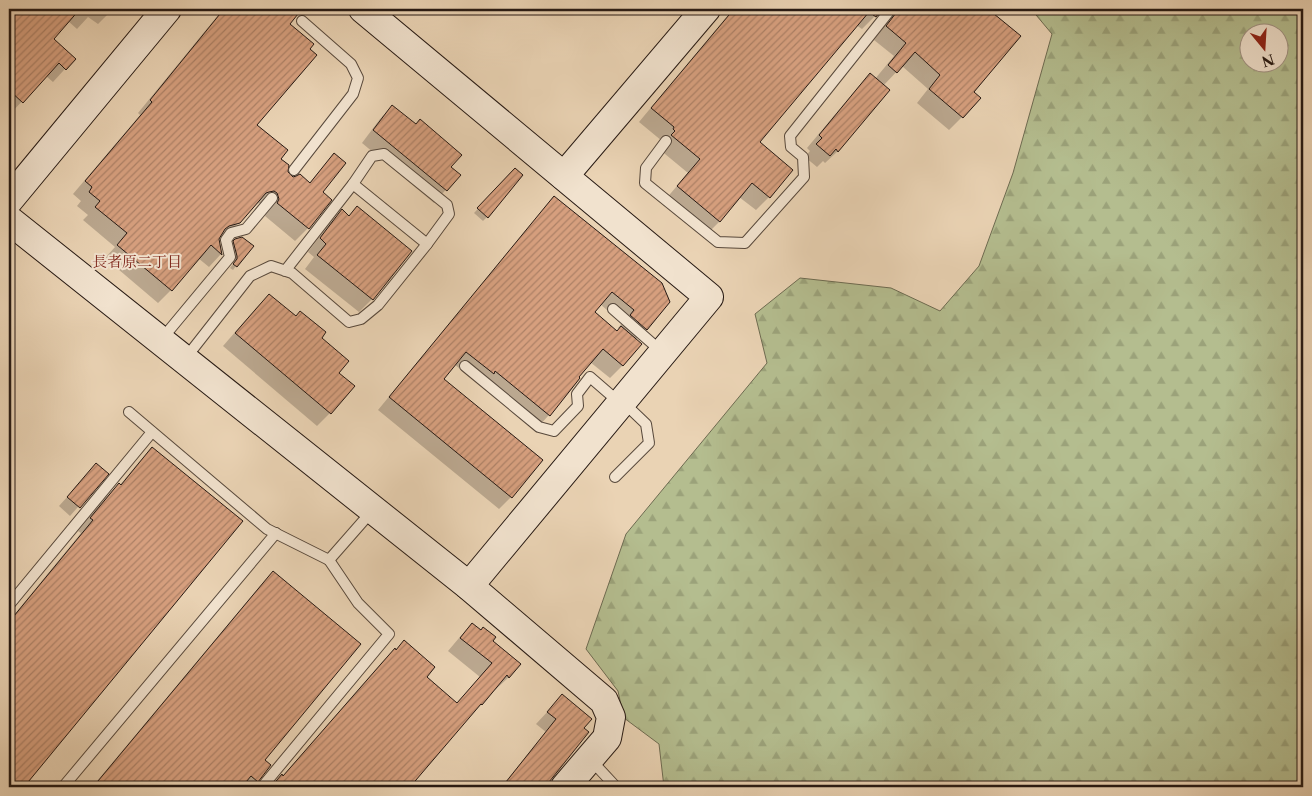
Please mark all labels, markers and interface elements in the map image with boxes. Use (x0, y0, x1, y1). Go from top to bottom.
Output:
north arrow (1240, 22, 1290, 72)
text: N (1259, 50, 1277, 71)
district label: 長者原二丁目 (92, 252, 182, 271)

